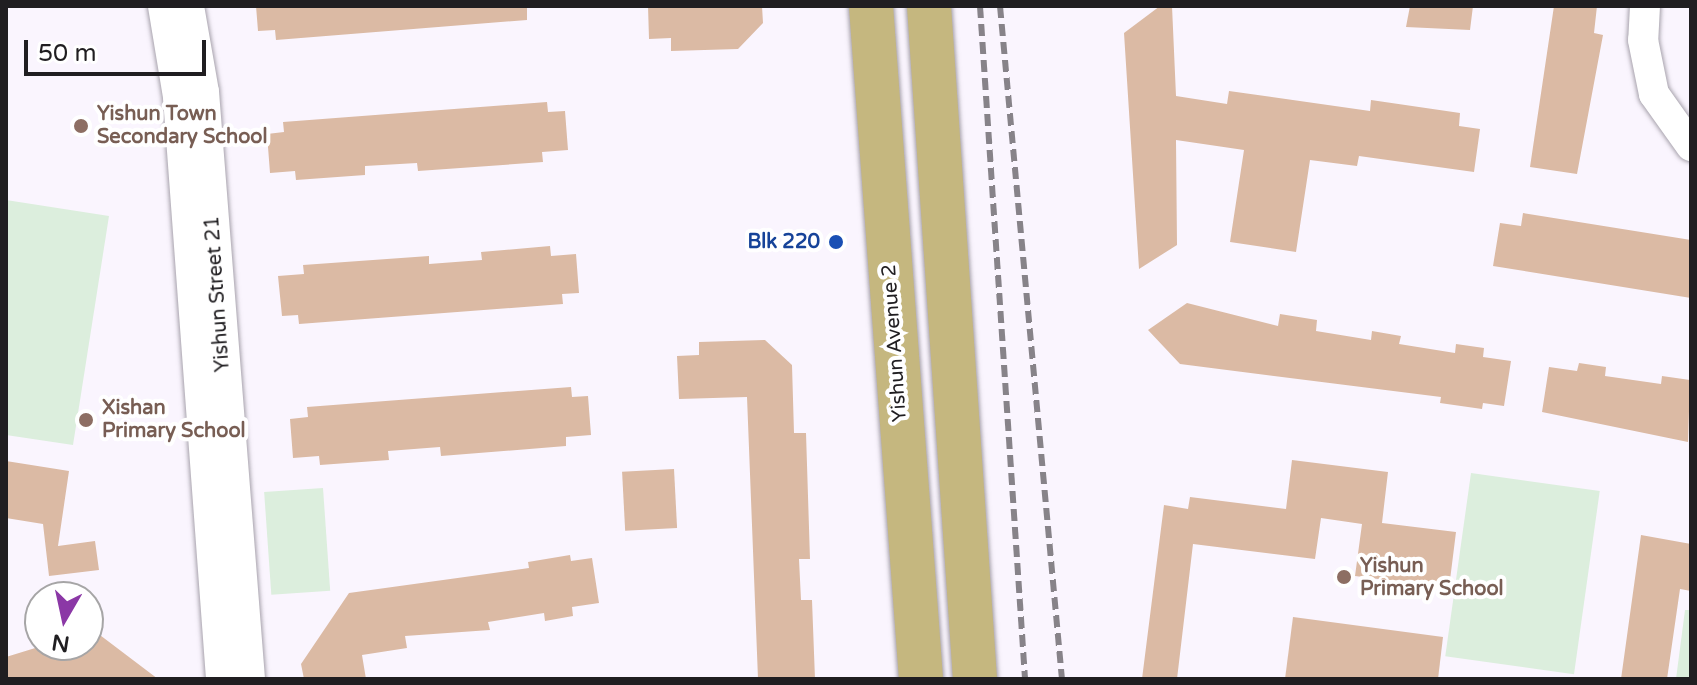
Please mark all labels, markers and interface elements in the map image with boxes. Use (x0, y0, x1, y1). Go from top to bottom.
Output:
scale bar (28, 24, 210, 74)
text: 50 m (38, 39, 96, 68)
place label: Yishun Town Secondary School (97, 102, 267, 149)
marker: Yishun Town Secondary School (72, 117, 90, 135)
street label: Yishun Street 21 (201, 215, 235, 373)
place label: Blk 220 (748, 230, 820, 254)
marker: Blk 220 (827, 233, 845, 251)
street label: Yishun Avenue 2 (878, 263, 912, 423)
place label: Xishan Primary School (102, 396, 246, 443)
marker: Xishan Primary School (77, 411, 95, 429)
place label: Yishun Primary School (1360, 554, 1504, 601)
marker: Yishun Primary School (1335, 568, 1353, 586)
north arrow (24, 581, 104, 661)
text: N (50, 629, 71, 657)

